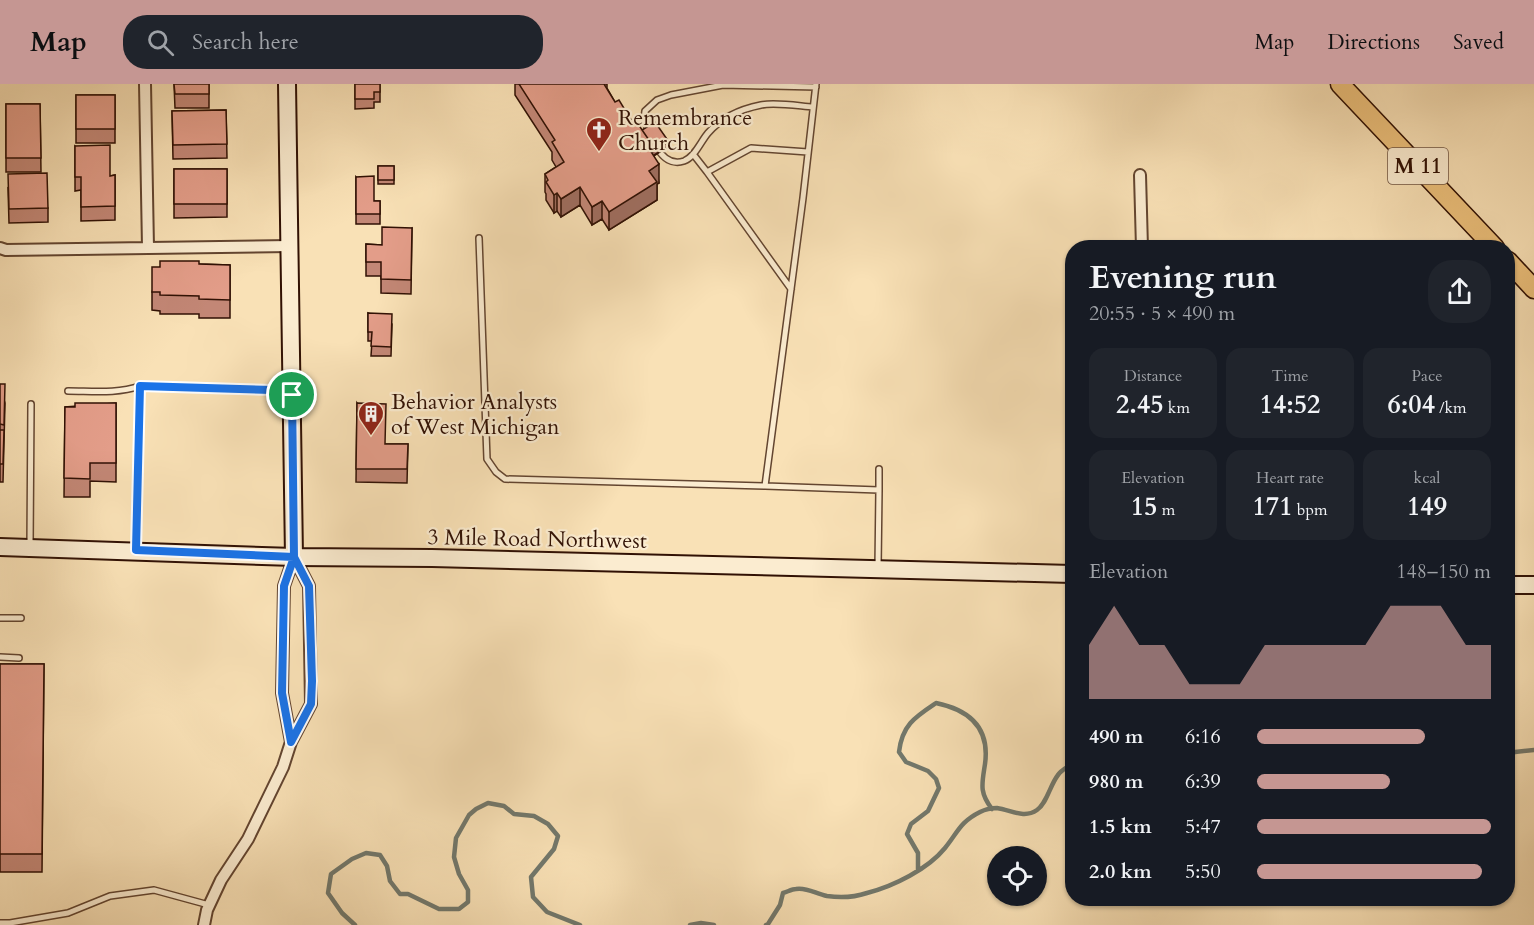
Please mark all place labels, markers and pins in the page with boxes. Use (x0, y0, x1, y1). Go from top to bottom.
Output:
place label: Remembrance Church (618, 103, 752, 158)
church icon: Remembrance Church (584, 115, 614, 153)
pin (266, 369, 317, 420)
place label: Behavior Analysts of West Michigan (391, 387, 560, 442)
building icon: Behavior Analysts of West Michigan (356, 399, 386, 437)

